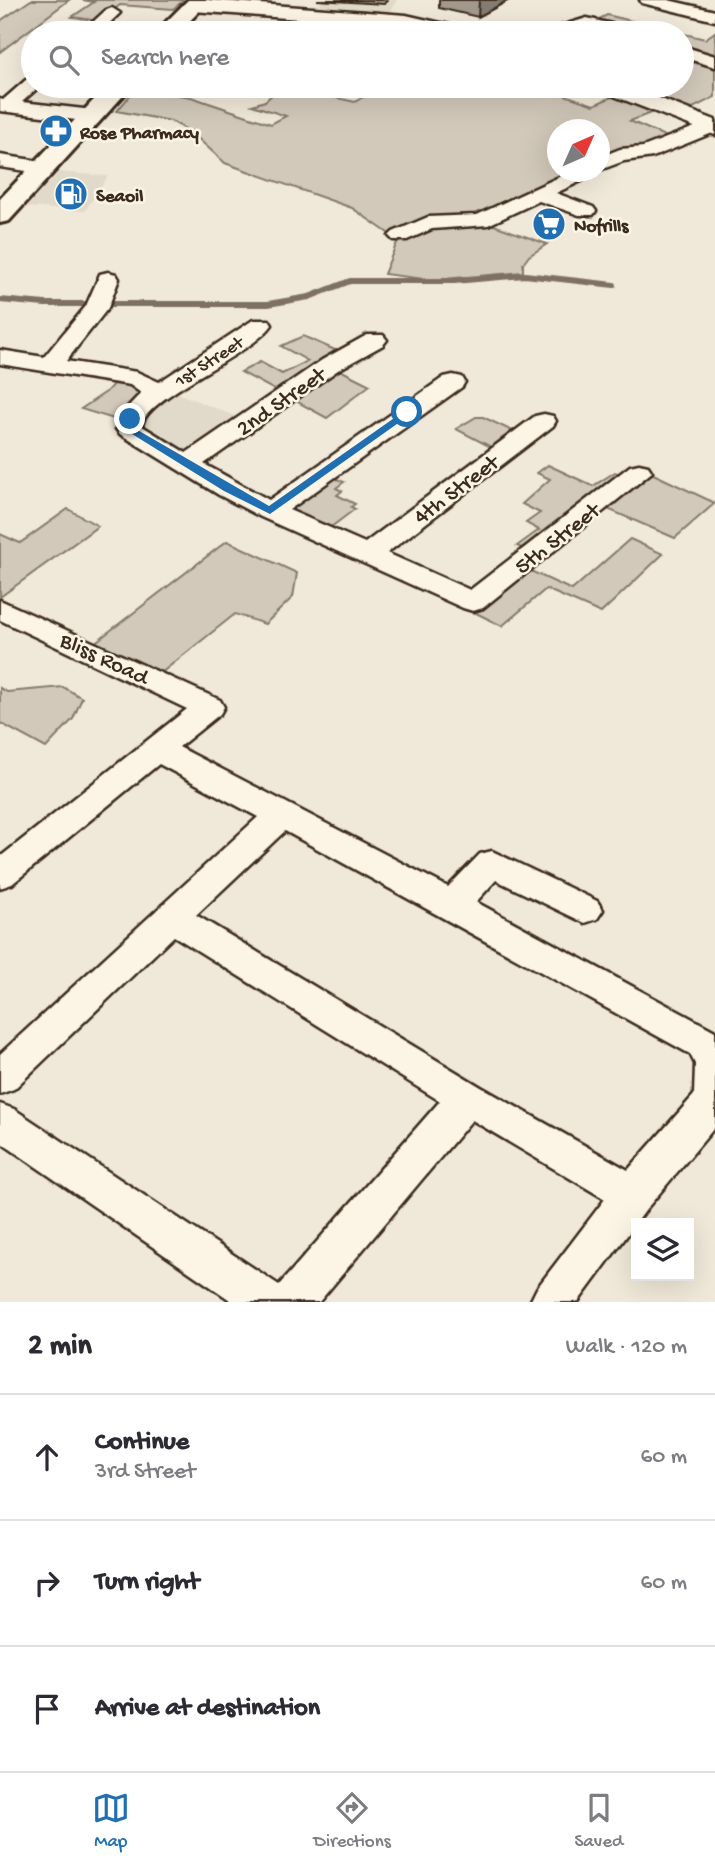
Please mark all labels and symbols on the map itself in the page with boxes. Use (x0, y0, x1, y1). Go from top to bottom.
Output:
pharmacy icon: Rose Pharmacy (37, 112, 75, 150)
north arrow (547, 119, 610, 182)
place label: Rose Pharmacy (79, 123, 200, 146)
fuel station icon: Seaoil (52, 175, 90, 213)
place label: Seaoil (96, 186, 143, 209)
supermarket icon: Nofrills (530, 205, 568, 243)
place label: Nofrills (574, 216, 629, 239)
street label: 1st Street (170, 331, 251, 394)
street label: 2nd Street (232, 362, 333, 443)
route start (391, 396, 422, 427)
route end (114, 403, 145, 434)
street label: 4th Street (409, 449, 506, 531)
street label: 5th Street (510, 497, 607, 581)
street label: Bliss Road (54, 628, 153, 693)

